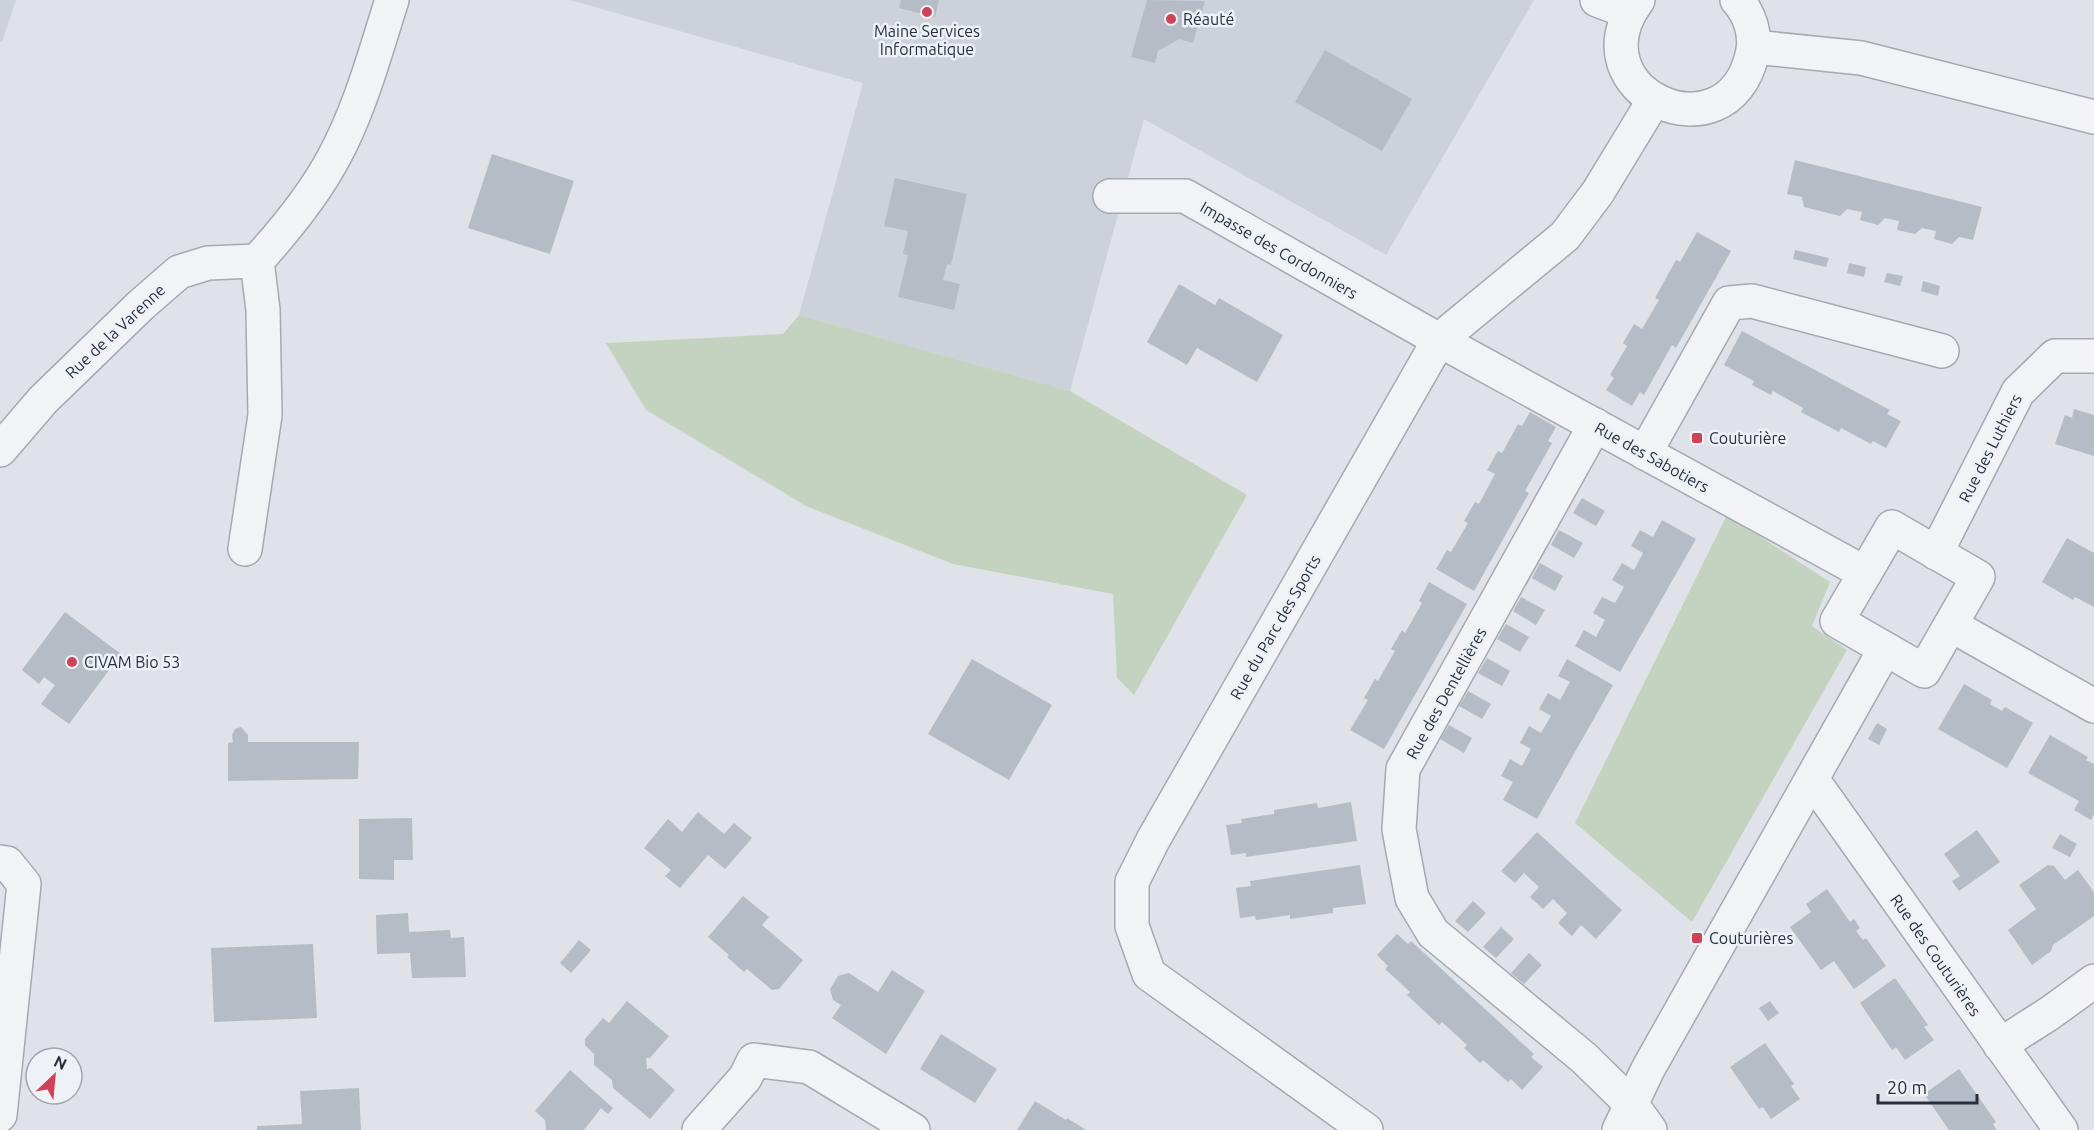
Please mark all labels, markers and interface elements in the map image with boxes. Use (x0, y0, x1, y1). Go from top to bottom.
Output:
marker: Maine Services Informatique (920, 5, 934, 19)
place label: Réauté (1183, 10, 1234, 28)
marker: Réauté (1164, 12, 1178, 26)
place label: Maine Services Informatique (874, 22, 980, 58)
street label: Impasse des Cordonniers (1197, 198, 1361, 302)
street label: Rue de la Varenne (61, 280, 169, 382)
street label: Rue des Luthiers (1955, 391, 2025, 505)
street label: Rue des Sabotiers (1592, 418, 1712, 496)
place label: Couturière (1709, 429, 1786, 447)
marker: Couturière (1690, 431, 1704, 445)
street label: Rue du Parc des Sports (1226, 552, 1324, 702)
street label: Rue des Dentellières (1402, 624, 1490, 762)
place label: CIVAM Bio 53 (84, 653, 180, 671)
marker: CIVAM Bio 53 (65, 655, 79, 669)
street label: Rue des Couturières (1887, 891, 1985, 1019)
place label: Couturières (1709, 929, 1793, 947)
marker: Couturières (1690, 931, 1704, 945)
north arrow (24, 1046, 84, 1106)
text: N (51, 1052, 70, 1073)
scale bar (1878, 1067, 1977, 1105)
text: 20 m (1887, 1077, 1927, 1097)

